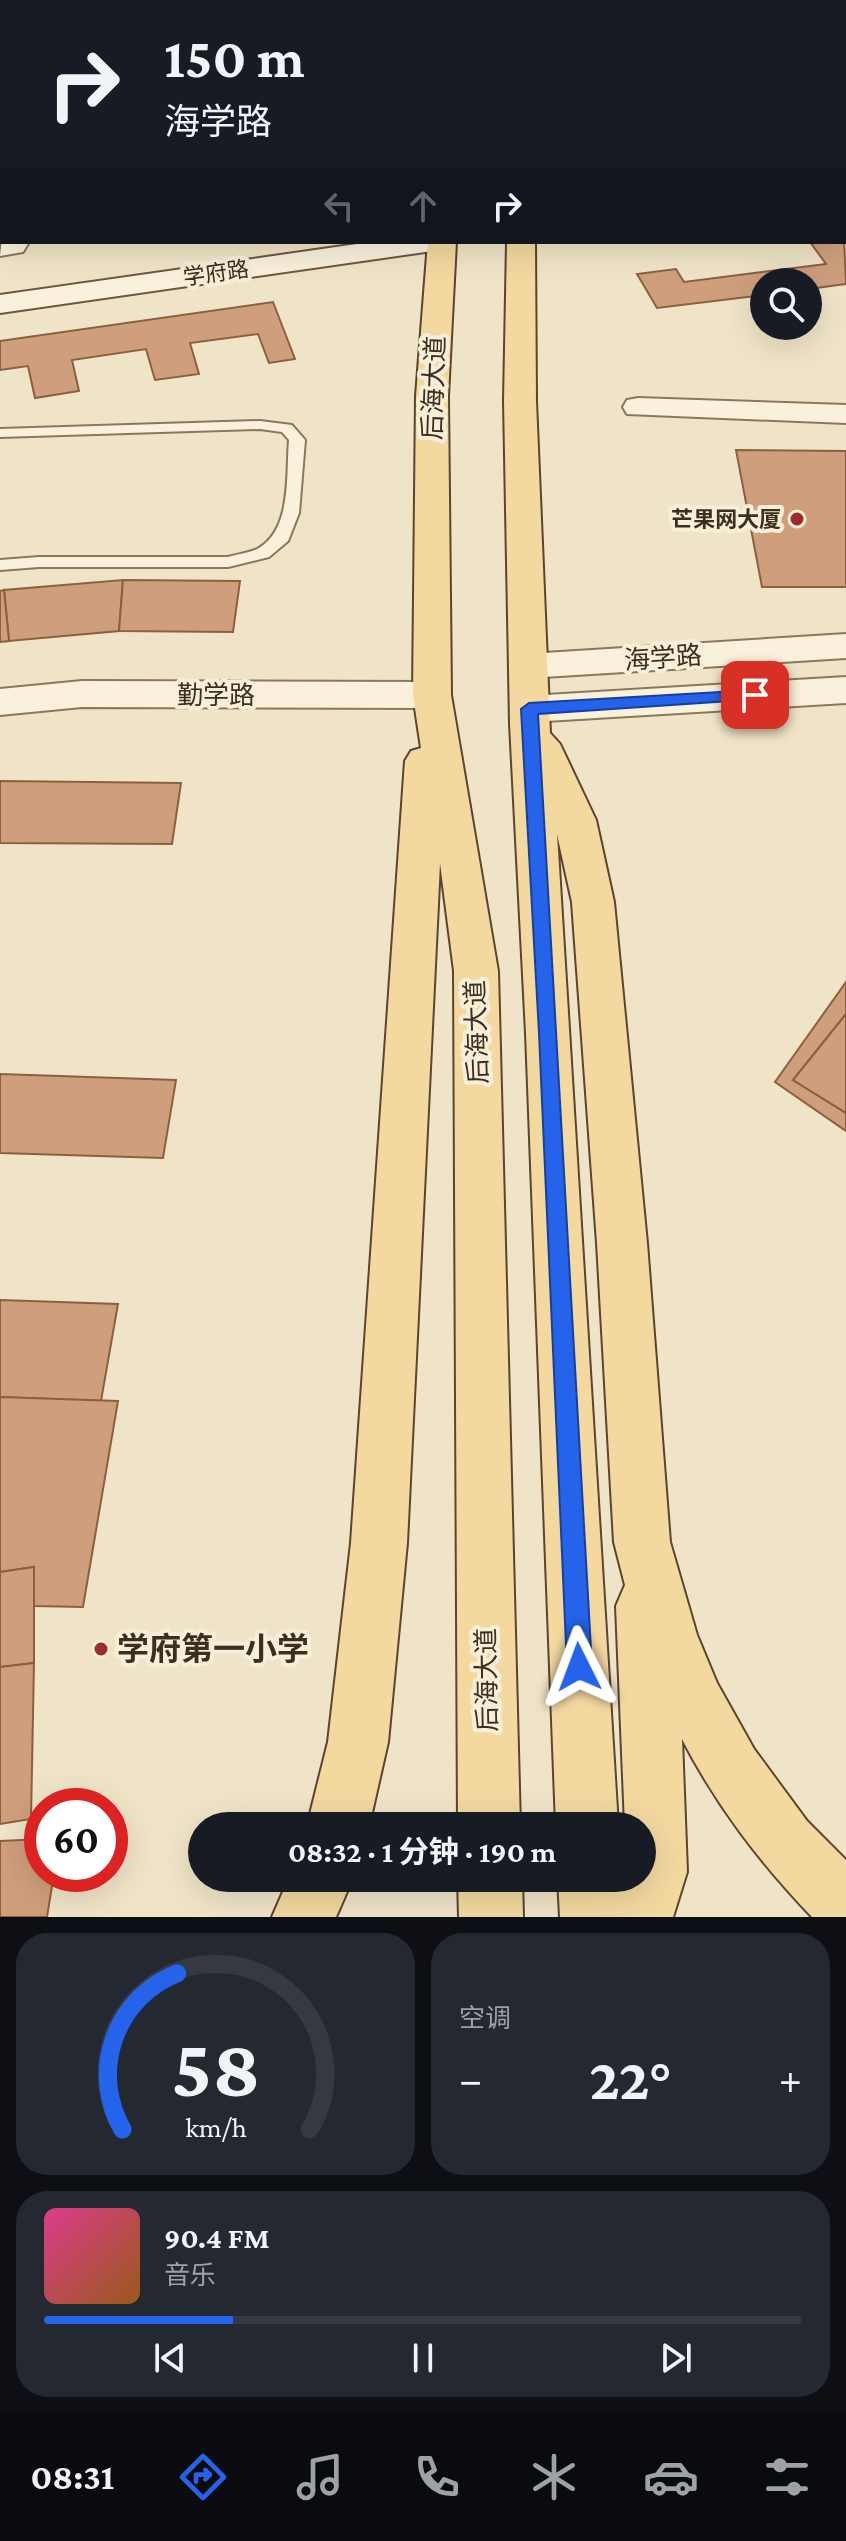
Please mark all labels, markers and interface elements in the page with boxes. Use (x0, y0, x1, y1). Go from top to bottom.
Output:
text: 150 m (164, 27, 305, 89)
icon: right (32, 32, 136, 136)
text: 海学路 (164, 102, 272, 142)
icon: left (317, 184, 361, 228)
icon: ahead (401, 184, 445, 228)
icon: right (485, 184, 529, 228)
street label: 学府路 (182, 256, 250, 290)
map controls (750, 268, 822, 340)
button: search (750, 268, 822, 340)
street label: 后海大道 (418, 336, 450, 440)
place label: 芒果网大厦 (671, 507, 781, 532)
marker: 芒果网大厦 (788, 510, 806, 528)
street label: 海学路 (623, 641, 703, 675)
pin (721, 661, 789, 729)
icon: arrive (733, 673, 777, 717)
street label: 勤学路 (177, 681, 255, 710)
street label: 后海大道 (461, 980, 493, 1084)
position arrow (537, 1625, 621, 1709)
street label: 后海大道 (472, 1628, 502, 1732)
place label: 学府第一小学 (117, 1631, 309, 1667)
marker: 学府第一小学 (92, 1640, 110, 1658)
speed limit sign: 60 (24, 1788, 128, 1892)
text: 08:32 · 1 分钟 · 190 m (288, 1835, 556, 1868)
text: 空调 (459, 2004, 511, 2033)
text: 58 (171, 2021, 260, 2114)
text: 22° (589, 2045, 672, 2112)
text: − (459, 2055, 482, 2103)
text: + (779, 2055, 802, 2103)
text: km/h (185, 2111, 246, 2143)
text: 90.4 FM (164, 2221, 270, 2254)
text: 音乐 (164, 2261, 216, 2290)
icon: previous (148, 2336, 192, 2380)
icon: pause (401, 2336, 445, 2380)
icon: next (654, 2336, 698, 2380)
icon: directions (175, 2449, 231, 2505)
icon: music (292, 2449, 348, 2505)
icon: phone (409, 2449, 465, 2505)
icon: climate (526, 2449, 582, 2505)
icon: car (643, 2449, 699, 2505)
icon: filters (759, 2449, 815, 2505)
text: 08:31 (30, 2457, 114, 2497)

